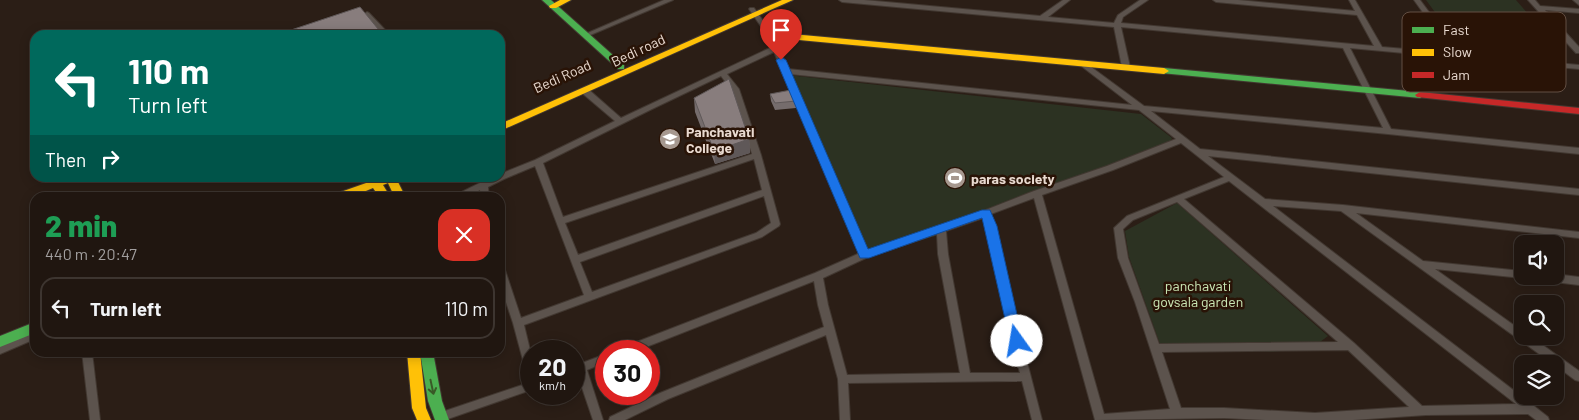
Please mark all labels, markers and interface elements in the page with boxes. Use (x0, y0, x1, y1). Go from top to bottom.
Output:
pin (760, 9, 802, 60)
legend (1402, 12, 1566, 92)
icon: arrive (767, 16, 795, 44)
text: Fast (1443, 21, 1469, 38)
street label: Bedi road (608, 30, 668, 70)
text: Slow (1443, 43, 1472, 60)
text: 110 m (128, 49, 209, 91)
icon: left (45, 50, 110, 115)
street label: Bedi Road (531, 56, 593, 96)
text: Jam (1443, 66, 1470, 83)
text: Turn left (128, 91, 208, 117)
place label: Panchavati College (686, 123, 755, 156)
school or university icon: Panchavati College (658, 127, 682, 151)
icon: right (96, 145, 124, 173)
text: Then (45, 148, 86, 171)
sports icon: paras society (943, 166, 967, 190)
place label: paras society (971, 170, 1055, 187)
text: 2 min (45, 207, 117, 243)
button: close (438, 209, 490, 261)
map controls (1514, 235, 1564, 405)
button: sound (1514, 235, 1564, 285)
text: 440 m · 20:47 (45, 244, 137, 263)
park label: panchavati govsala garden (1153, 277, 1243, 310)
icon: left (47, 294, 75, 322)
button: search (1514, 295, 1564, 345)
text: Turn left (90, 297, 161, 320)
text: 110 m (444, 297, 488, 320)
position arrow (990, 314, 1042, 366)
speed limit sign: 30 (595, 340, 660, 405)
text: 20 (538, 351, 567, 381)
button: layers (1514, 355, 1564, 405)
one-way arrow (428, 378, 437, 394)
text: km/h (539, 378, 566, 392)

